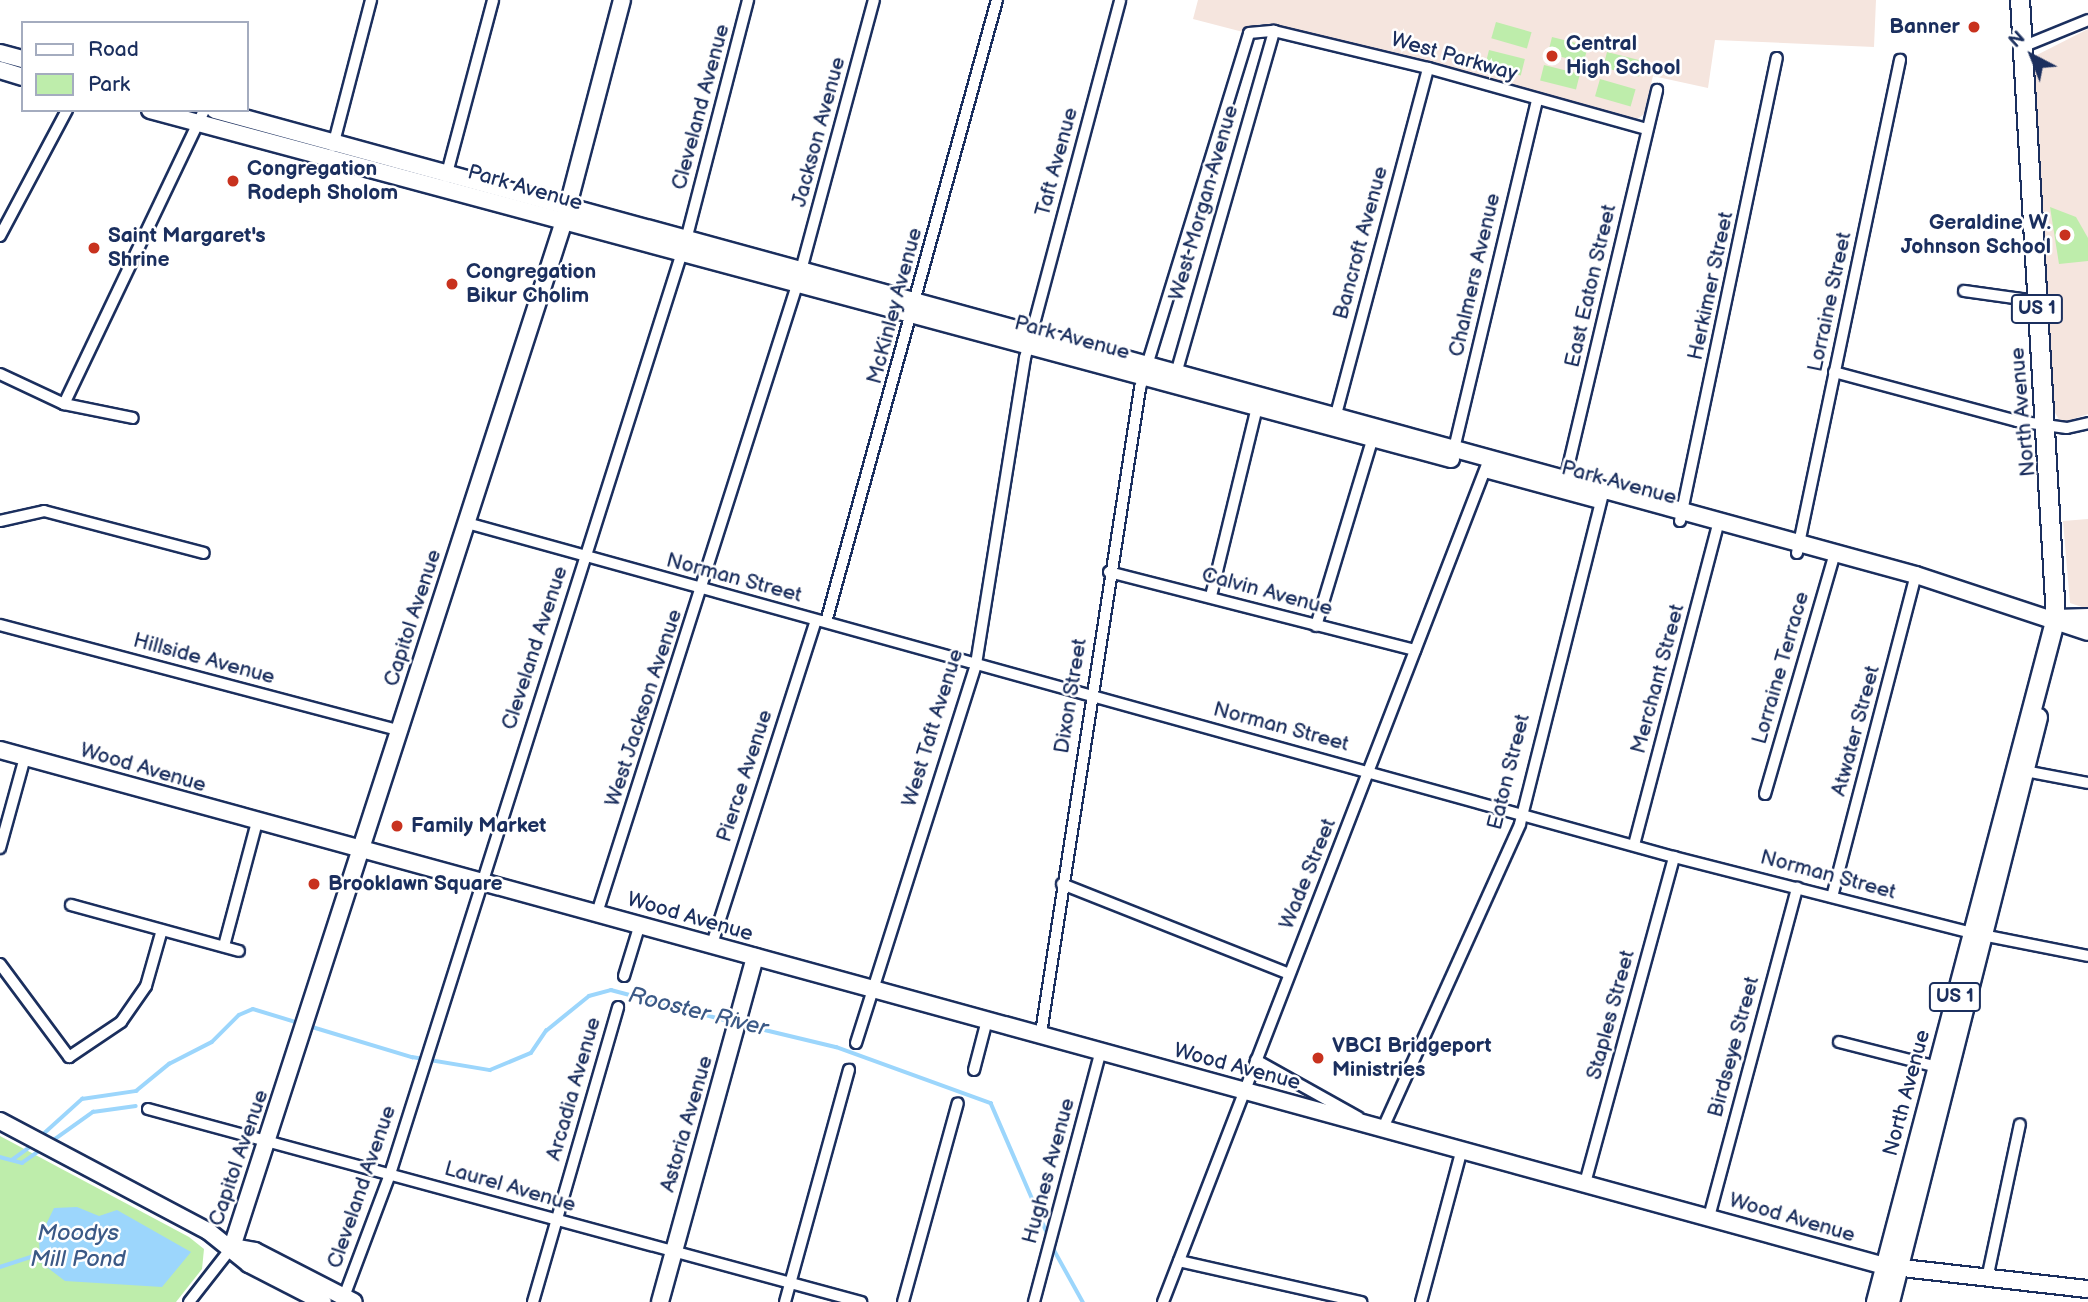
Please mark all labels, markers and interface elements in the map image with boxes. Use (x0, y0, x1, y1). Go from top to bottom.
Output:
place label: Banner (1889, 14, 1960, 40)
marker: Banner (1966, 19, 1982, 35)
legend (21, 21, 248, 112)
street label: Cleveland Avenue (667, 21, 735, 193)
north arrow (1997, 21, 2067, 91)
street label: West Parkway (1388, 27, 1520, 87)
text: N (2005, 27, 2031, 53)
place label: Central High School (1566, 31, 1681, 81)
text: Road (88, 37, 139, 62)
marker: Central High School (1544, 48, 1560, 64)
street label: Jackson Avenue (787, 54, 851, 210)
text: Park (88, 72, 130, 97)
street label: West Morgan Avenue (1164, 102, 1244, 304)
street label: Taft Avenue (1030, 105, 1084, 219)
place label: Congregation Rodeph Sholom (247, 156, 398, 206)
street label: Park Avenue (465, 160, 585, 216)
street label: Bancroft Avenue (1328, 164, 1394, 322)
marker: Congregation Rodeph Sholom (225, 173, 241, 189)
street label: Chalmers Avenue (1444, 191, 1506, 359)
street label: East Eaton Street (1560, 202, 1622, 370)
street label: Herkimer Street (1683, 209, 1739, 363)
place label: Geraldine W. Johnson School (1901, 210, 2051, 260)
place label: Saint Margaret's Shrine (108, 223, 266, 273)
street label: McKinley Avenue (862, 224, 928, 388)
marker: Geraldine W. Johnson School (2057, 227, 2073, 243)
street label: Lorraine Street (1803, 230, 1857, 374)
marker: Saint Margaret's Shrine (86, 240, 102, 256)
place label: Congregation Bikur Cholim (466, 259, 596, 309)
marker: Congregation Bikur Cholim (444, 276, 460, 292)
road number: US 1 (2011, 294, 2063, 324)
street label: Park Avenue (1012, 311, 1132, 365)
street label: North Avenue (2005, 346, 2041, 478)
street label: Park Avenue (1559, 456, 1679, 510)
street label: Capitol Avenue (379, 546, 447, 690)
street label: Norman Street (663, 548, 805, 608)
street label: Calvin Avenue (1199, 562, 1335, 622)
street label: Cleveland Avenue (497, 563, 573, 733)
street label: Lorraine Terrace (1747, 589, 1815, 747)
street label: Merchant Street (1626, 601, 1690, 757)
street label: West Jackson Avenue (600, 606, 688, 810)
street label: Hillside Avenue (130, 628, 278, 690)
street label: Dixon Street (1049, 637, 1093, 755)
street label: West Taft Avenue (897, 646, 969, 810)
street label: Atwater Street (1826, 663, 1886, 799)
street label: Norman Street (1210, 697, 1352, 757)
street label: Pierce Avenue (712, 707, 778, 845)
street label: Eaton Street (1482, 711, 1536, 833)
street label: Wood Avenue (77, 738, 209, 798)
place label: Family Market (411, 813, 547, 839)
street label: Wade Street (1274, 815, 1342, 933)
marker: Family Market (389, 818, 405, 834)
street label: Norman Street (1757, 845, 1899, 905)
place label: Brooklawn Square (328, 871, 503, 897)
marker: Brooklawn Square (306, 876, 322, 892)
street label: Wood Avenue (624, 887, 756, 947)
street label: Staples Street (1582, 947, 1640, 1083)
street label: Birdseye Street (1703, 974, 1765, 1120)
water label: Rooster River (626, 981, 770, 1043)
road number: US 1 (1929, 981, 1981, 1012)
street label: Arcadia Avenue (541, 1014, 607, 1164)
street label: North Avenue (1878, 1027, 1936, 1159)
place label: VBCI Bridgeport Ministries (1332, 1033, 1492, 1083)
street label: Wood Avenue (1171, 1038, 1303, 1096)
marker: VBCI Bridgeport Ministries (1310, 1050, 1326, 1066)
street label: Astoria Avenue (655, 1053, 719, 1195)
street label: Capitol Avenue (204, 1087, 274, 1229)
street label: Hughes Avenue (1017, 1095, 1081, 1247)
street label: Cleveland Avenue (322, 1102, 402, 1272)
street label: Laurel Avenue (441, 1156, 579, 1218)
street label: Wood Avenue (1726, 1188, 1858, 1248)
water label: Moodys Mill Pond (30, 1219, 126, 1273)

